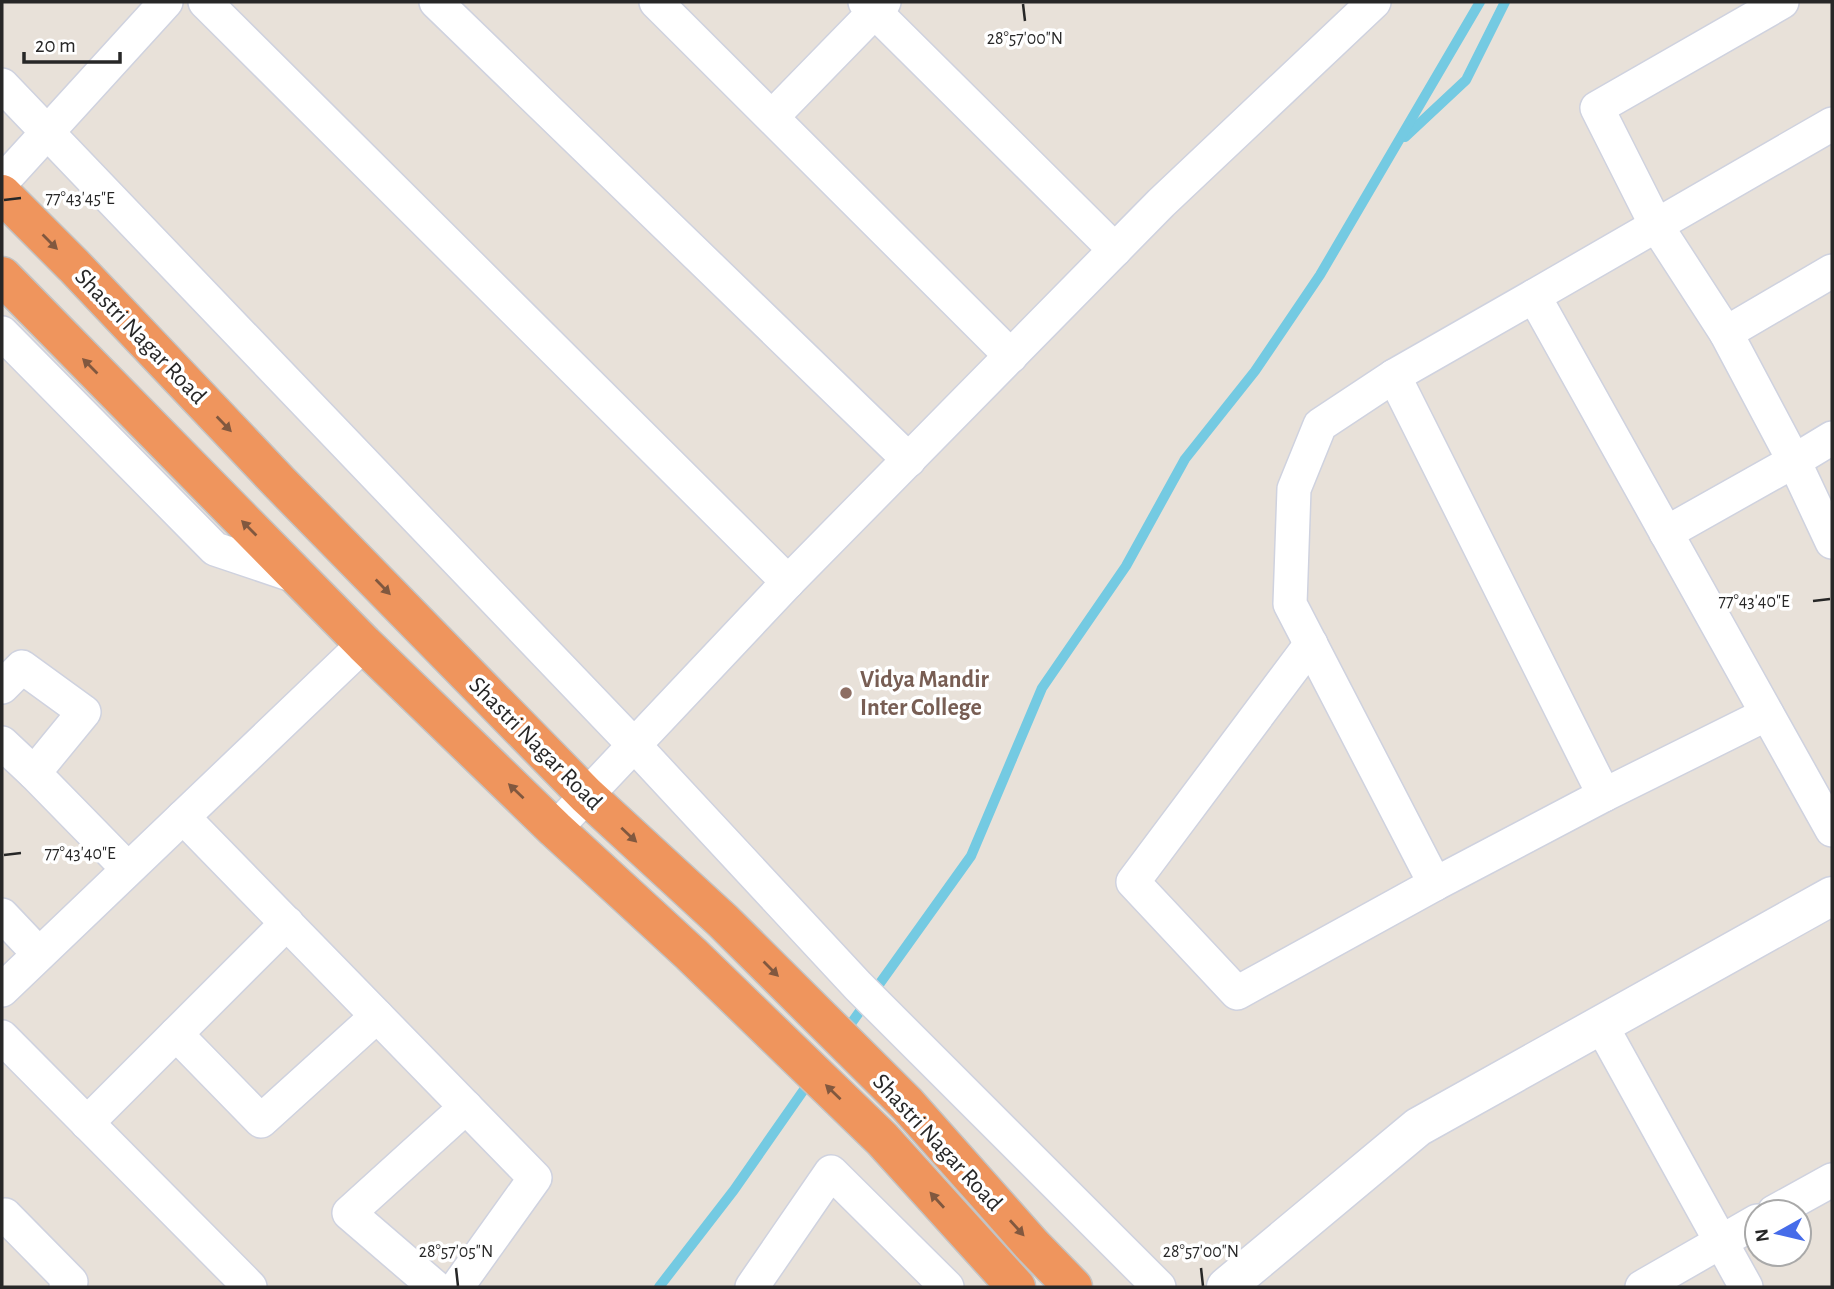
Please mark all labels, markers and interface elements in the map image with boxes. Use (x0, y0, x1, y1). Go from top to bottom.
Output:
scale bar (24, 21, 121, 65)
text: 28°57'00"N (987, 30, 1063, 48)
text: 20 m (35, 35, 76, 56)
text: 77°43'45"E (45, 190, 115, 208)
one-way arrow (41, 233, 58, 249)
street label: Shastri Nagar Road (70, 265, 211, 409)
one-way arrow (81, 357, 98, 374)
one-way arrow (216, 415, 232, 432)
one-way arrow (241, 519, 258, 536)
one-way arrow (374, 578, 390, 595)
text: 77°43'40"E (1718, 593, 1790, 611)
place label: Vidya Mandir Inter College (860, 668, 989, 720)
street label: Shastri Nagar Road (464, 673, 606, 815)
marker: Vidya Mandir Inter College (838, 685, 854, 701)
one-way arrow (508, 783, 525, 799)
one-way arrow (620, 827, 637, 843)
text: 77°43'40"E (44, 845, 116, 863)
one-way arrow (762, 961, 779, 977)
street label: Shastri Nagar Road (868, 1070, 1007, 1216)
one-way arrow (825, 1084, 842, 1100)
one-way arrow (930, 1192, 946, 1209)
north arrow (1743, 1198, 1813, 1268)
one-way arrow (1009, 1219, 1025, 1236)
text: N (1752, 1227, 1773, 1243)
text: 28°57'05"N (419, 1243, 493, 1261)
text: 28°57'00"N (1163, 1243, 1239, 1261)

